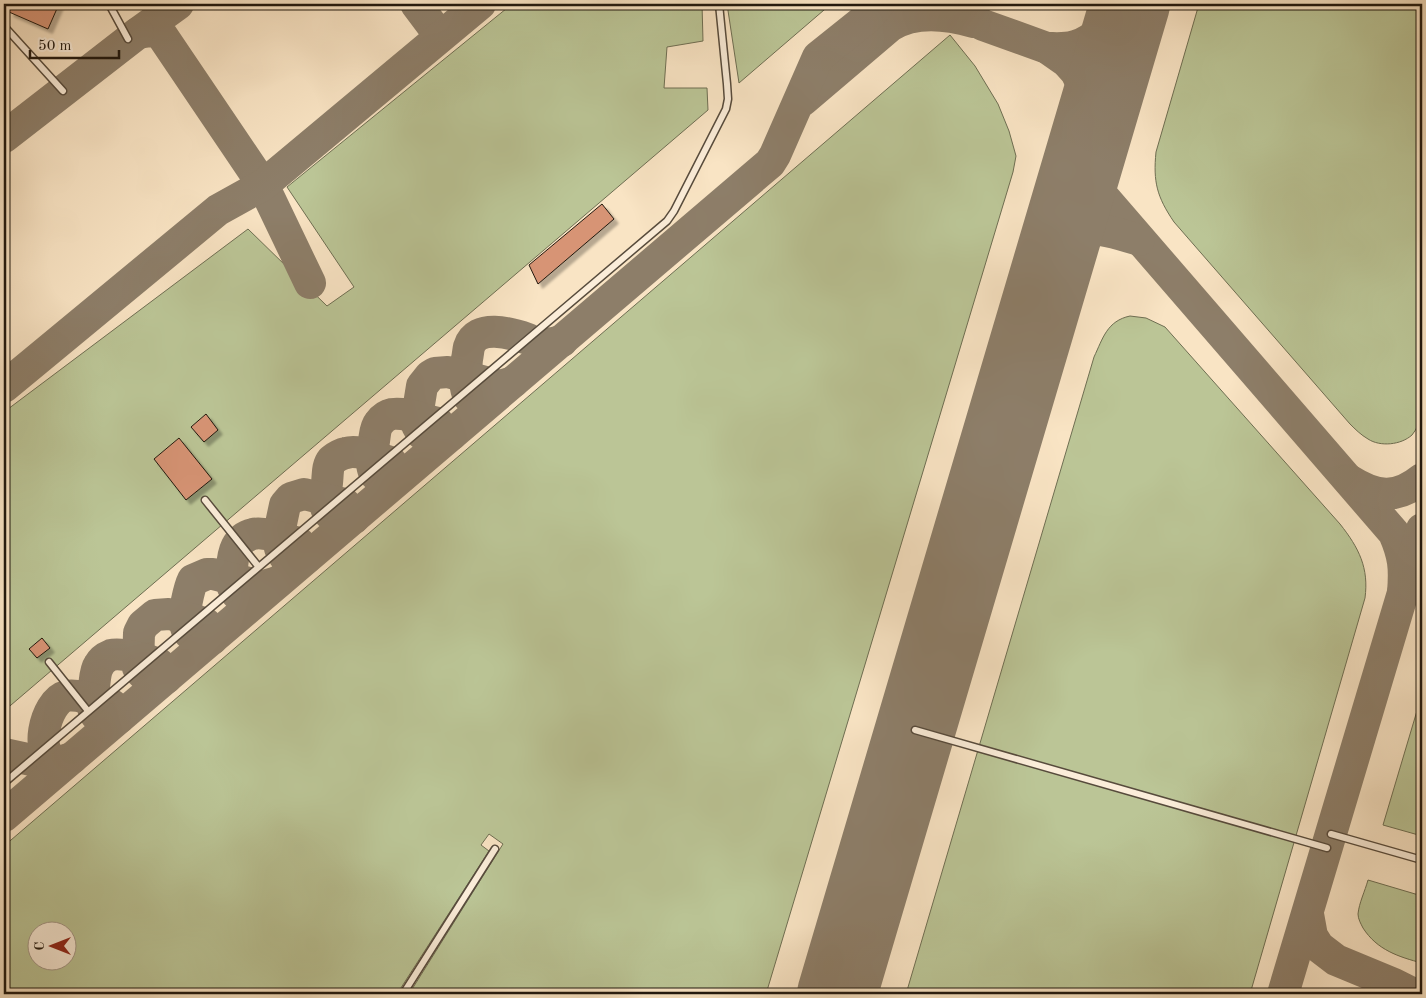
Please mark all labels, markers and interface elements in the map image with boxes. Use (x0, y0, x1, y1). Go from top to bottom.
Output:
scale bar (30, 28, 119, 60)
text: 50 m (38, 39, 72, 54)
north arrow (28, 920, 78, 970)
text: С (33, 941, 47, 951)

